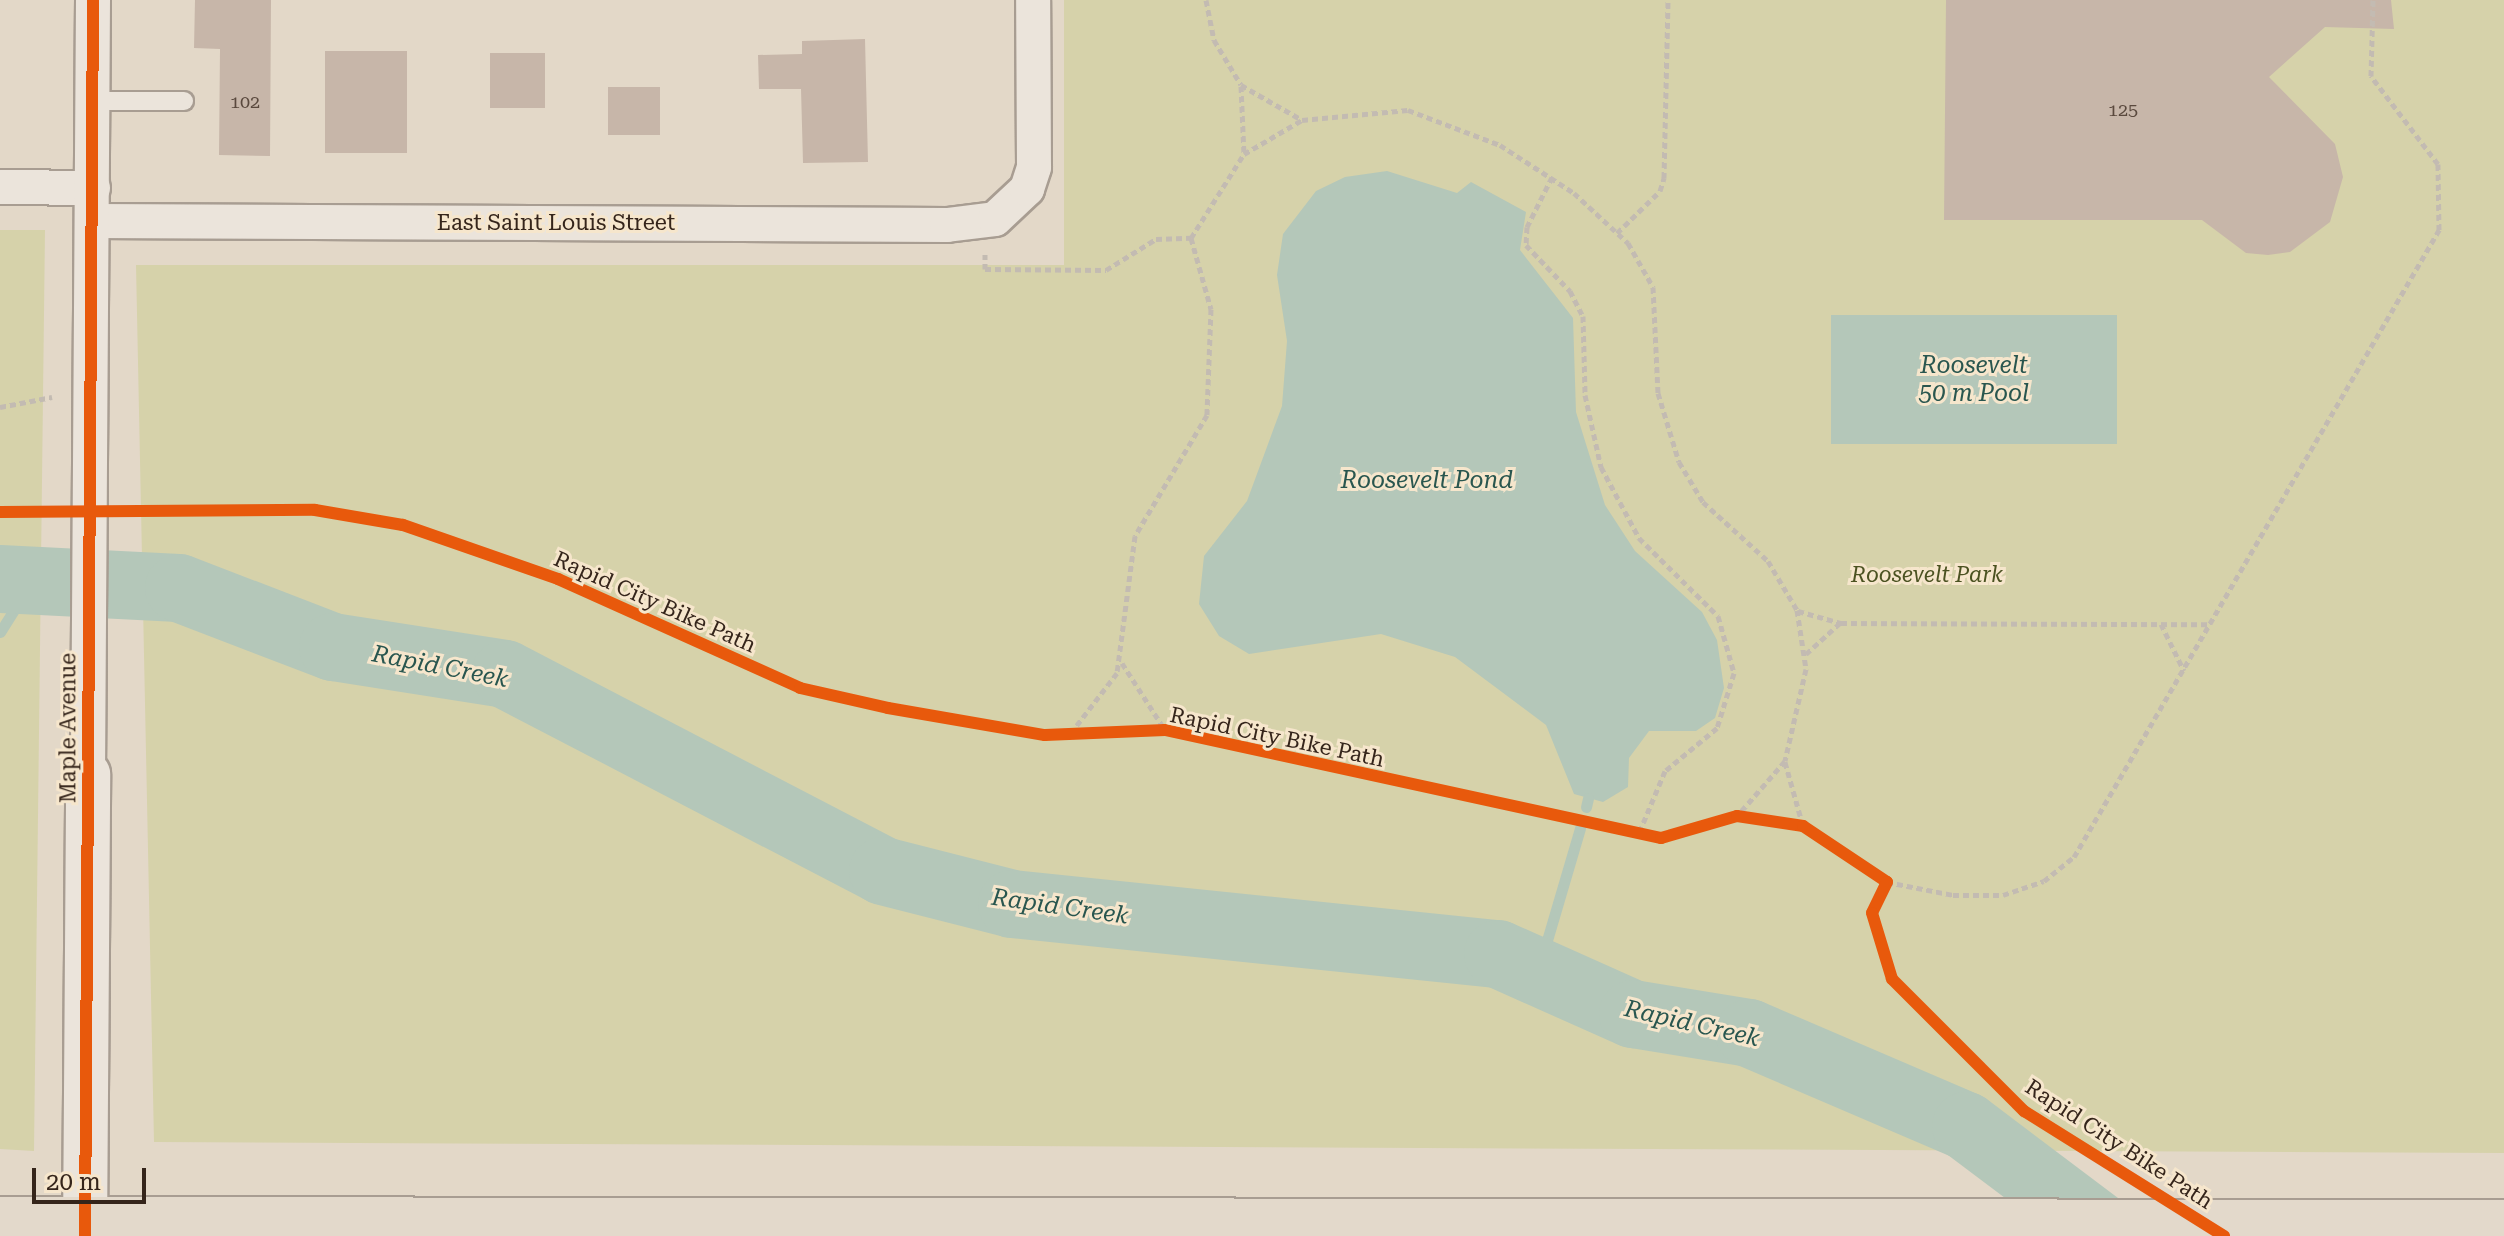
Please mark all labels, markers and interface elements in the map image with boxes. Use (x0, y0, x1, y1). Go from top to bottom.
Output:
house number: 102 (230, 91, 260, 113)
house number: 125 (2108, 99, 2138, 121)
street label: East Saint Louis Street (437, 210, 675, 236)
water label: Roosevelt 50 m Pool (1919, 352, 2029, 408)
water label: Roosevelt Pond (1341, 467, 1513, 495)
street label: Rapid City Bike Path (550, 546, 760, 658)
park label: Roosevelt Park (1851, 562, 2003, 588)
water label: Rapid Creek (370, 640, 510, 694)
street label: Maple Avenue (55, 653, 81, 803)
street label: Rapid City Bike Path (1167, 701, 1387, 773)
water label: Rapid Creek (990, 883, 1130, 931)
water label: Rapid Creek (1622, 994, 1762, 1054)
street label: Rapid City Bike Path (2020, 1073, 2218, 1215)
scale bar (36, 1152, 150, 1202)
text: 20 m (46, 1168, 101, 1196)

